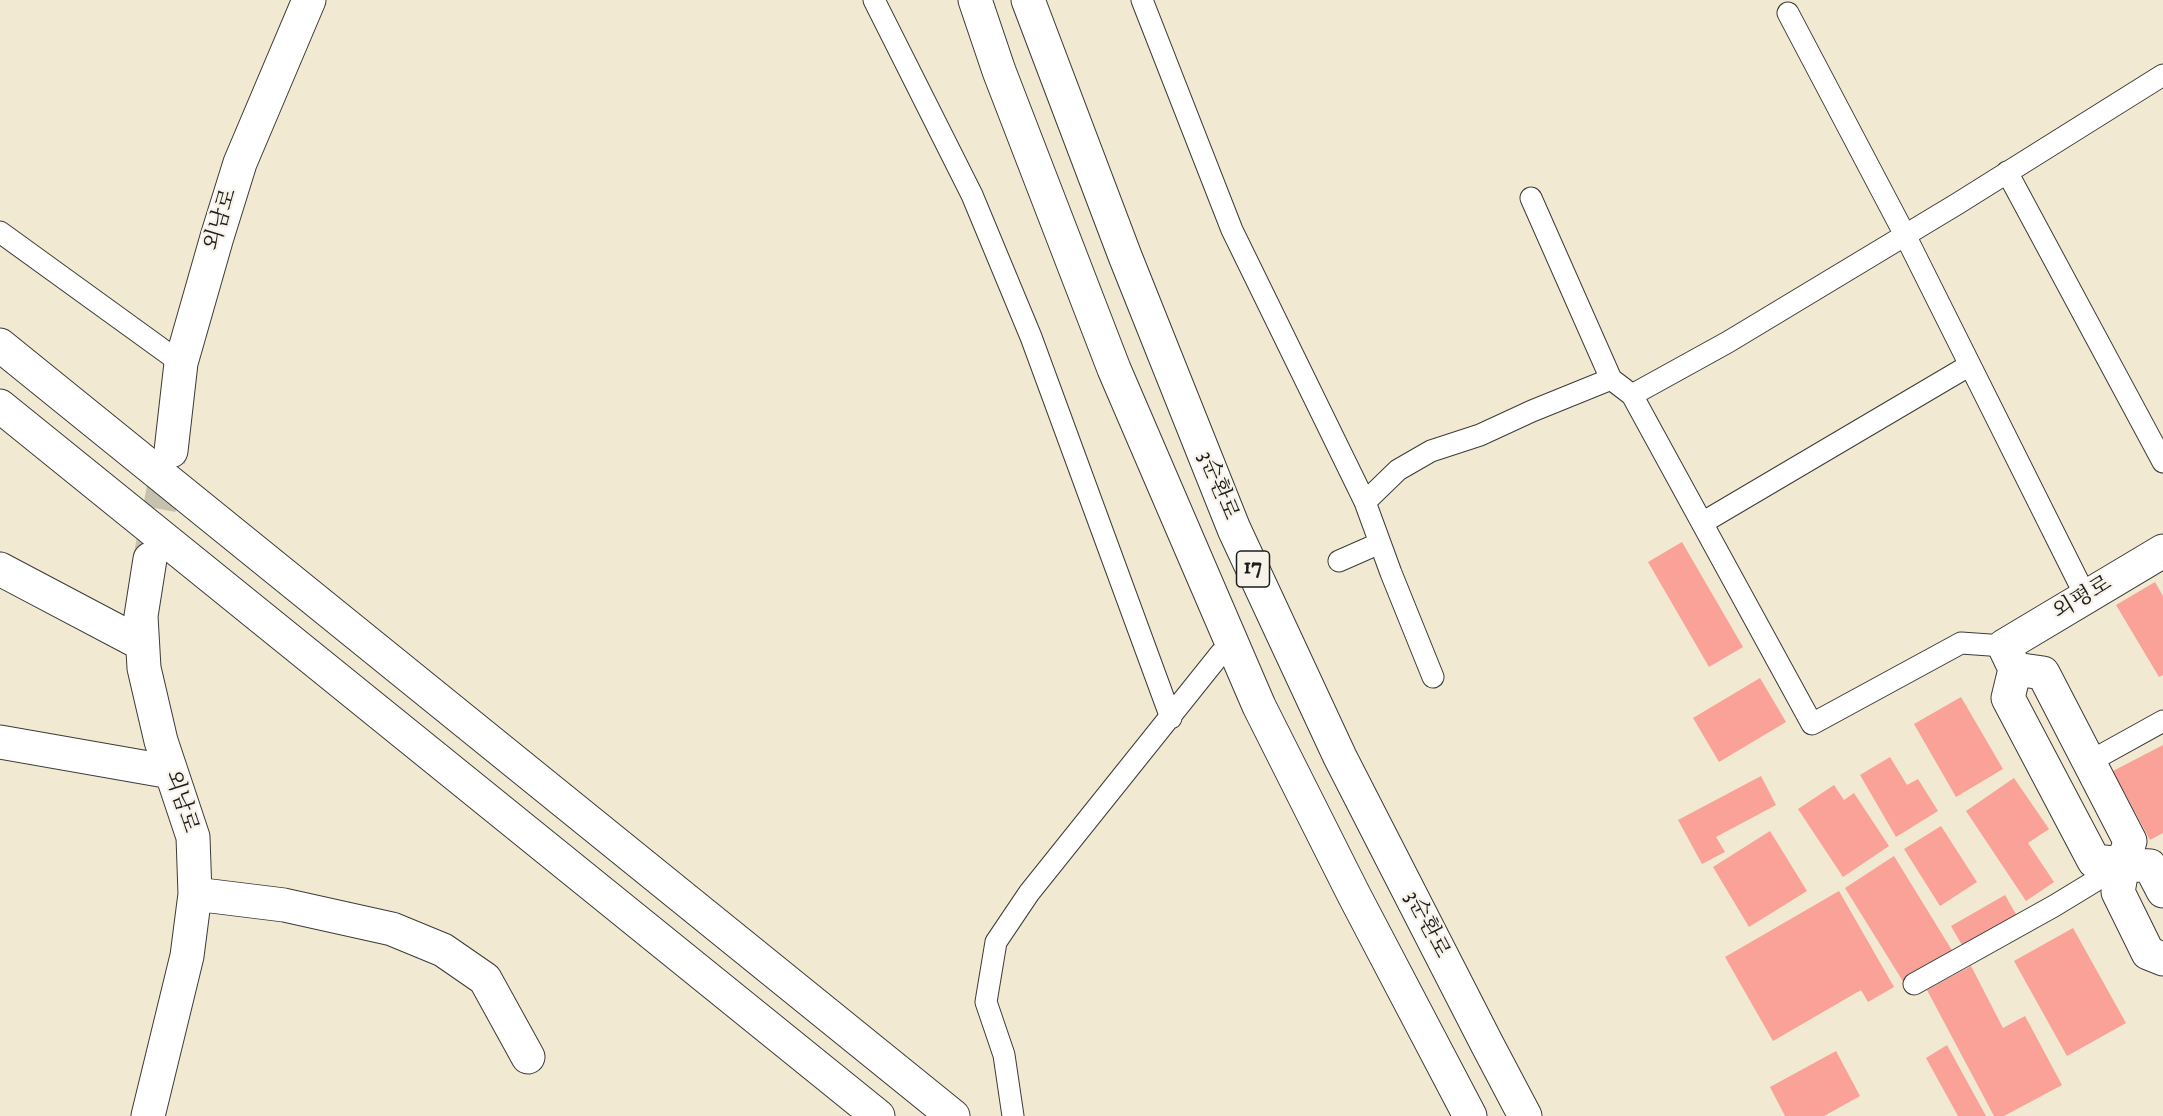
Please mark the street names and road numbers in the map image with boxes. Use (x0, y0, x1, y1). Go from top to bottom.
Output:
street label: 외남로 (200, 186, 244, 254)
street label: 3순환로 (1191, 448, 1243, 524)
road number: 17 (1236, 551, 1270, 587)
street label: 외평로 (2049, 571, 2117, 627)
street label: 외남로 (158, 768, 202, 836)
street label: 3순환로 (1398, 887, 1454, 963)

